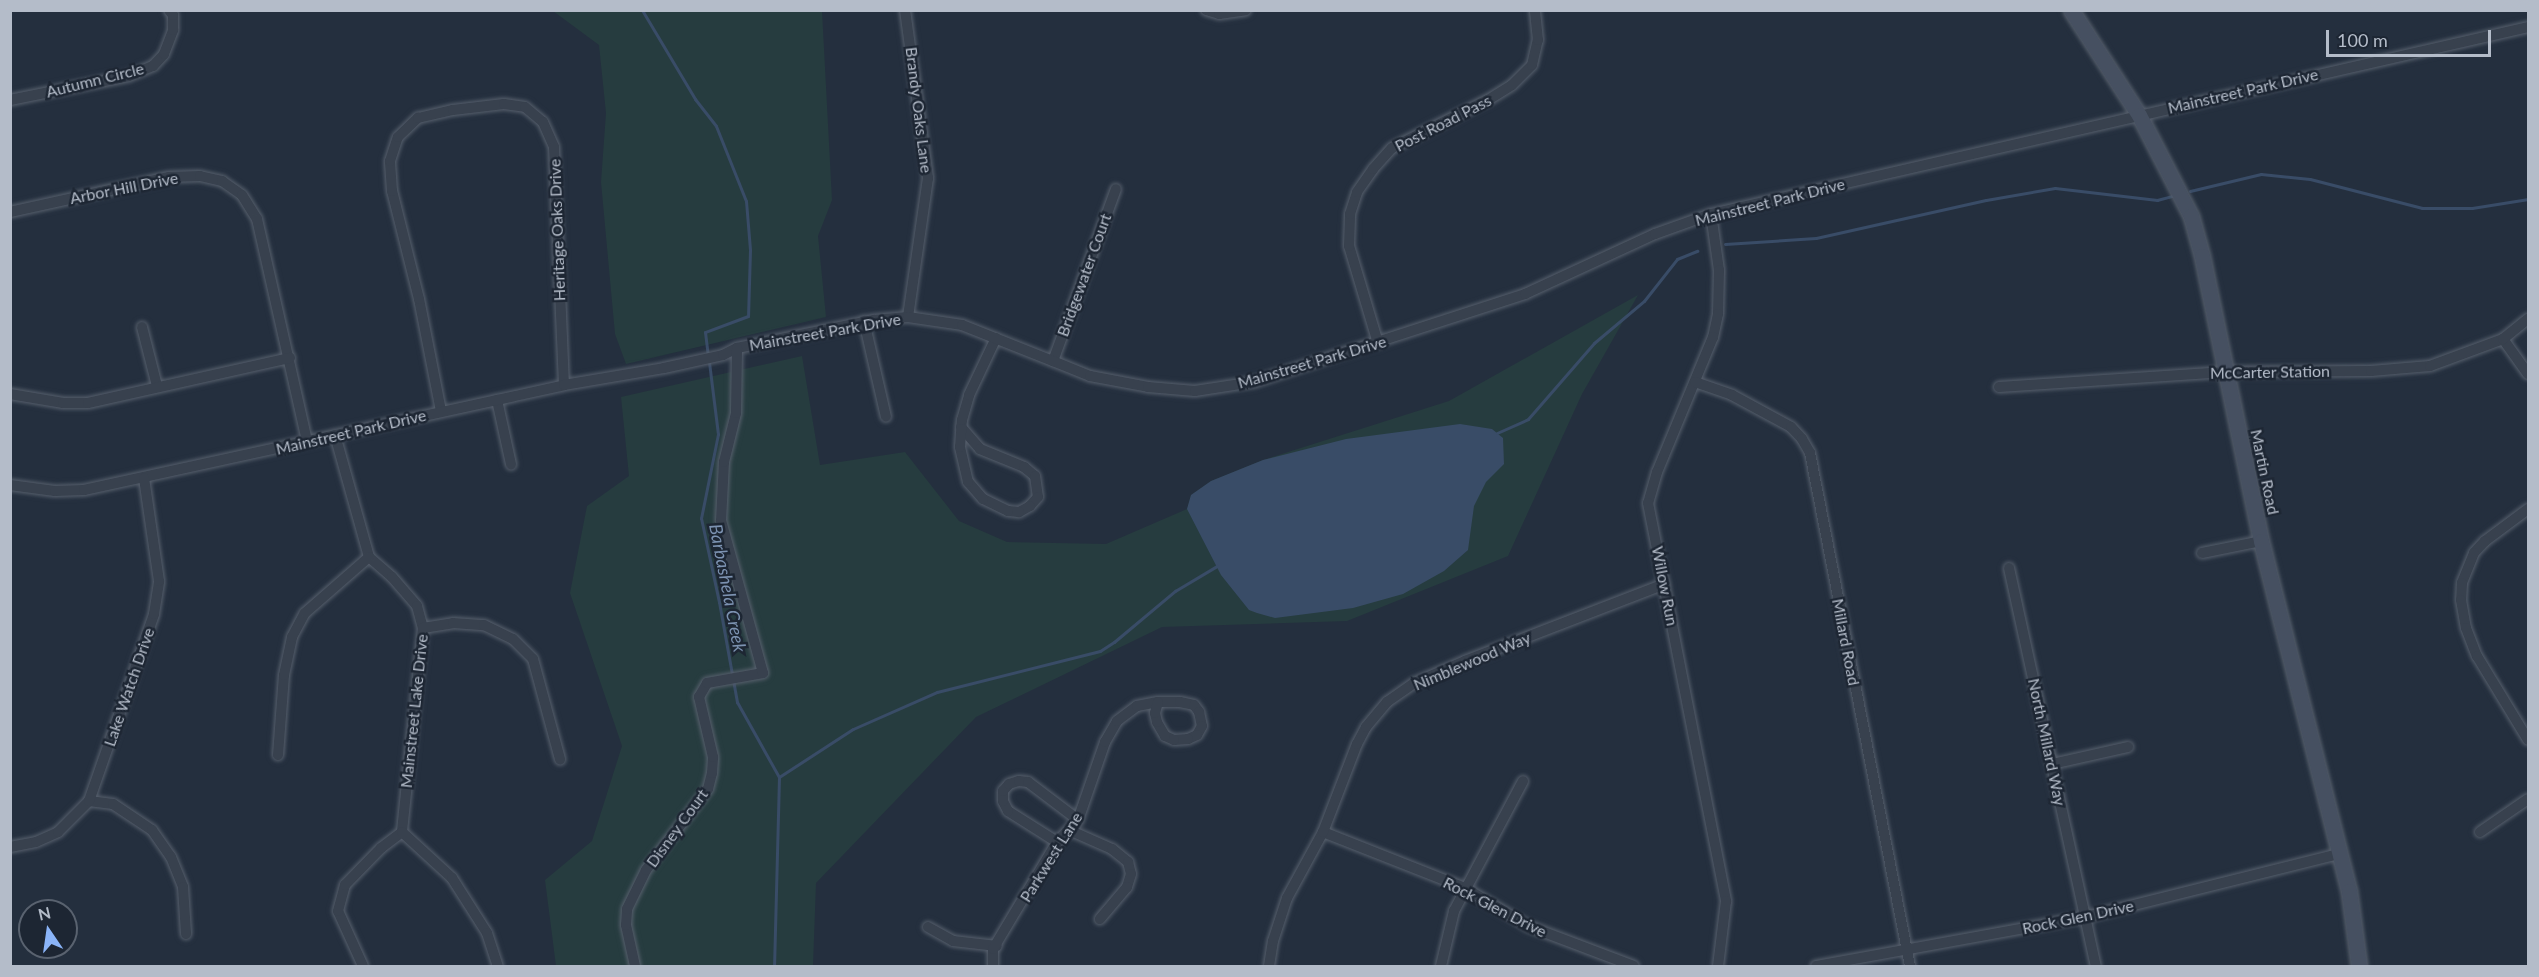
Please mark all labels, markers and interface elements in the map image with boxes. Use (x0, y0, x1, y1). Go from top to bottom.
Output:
scale bar (2329, 18, 2494, 56)
text: 100 m (2337, 29, 2388, 51)
street label: Brandy Oaks Lane (902, 46, 936, 174)
street label: Autumn Circle (44, 59, 146, 101)
street label: Mainstreet Park Drive (2166, 64, 2320, 118)
street label: Post Road Pass (1392, 90, 1494, 156)
street label: Heritage Oaks Drive (545, 159, 569, 301)
street label: Arbor Hill Drive (68, 168, 180, 208)
street label: Mainstreet Park Drive (1693, 174, 1847, 230)
street label: Bridgewater Court (1053, 211, 1115, 339)
street label: Mainstreet Park Drive (748, 309, 902, 355)
street label: Mainstreet Park Drive (1235, 332, 1389, 392)
street label: McCarter Station (2210, 361, 2330, 383)
street label: Mainstreet Park Drive (274, 405, 428, 459)
street label: Martin Road (2247, 428, 2283, 516)
water label: Barbashela Creek (705, 522, 751, 654)
street label: Willow Run (1648, 544, 1682, 628)
street label: Millard Road (1828, 597, 1864, 687)
street label: Lake Watch Drive (100, 625, 158, 749)
street label: Nimblewood Way (1410, 628, 1534, 694)
street label: Mainstreet Lake Drive (396, 633, 432, 789)
street label: North Millard Way (2024, 676, 2070, 808)
street label: Disney Court (642, 785, 712, 871)
street label: Parkwest Lane (1016, 808, 1086, 906)
street label: Rock Glen Drive (1440, 873, 1550, 941)
street label: Rock Glen Drive (2021, 896, 2135, 938)
north arrow (18, 899, 78, 959)
text: N (36, 902, 52, 924)

